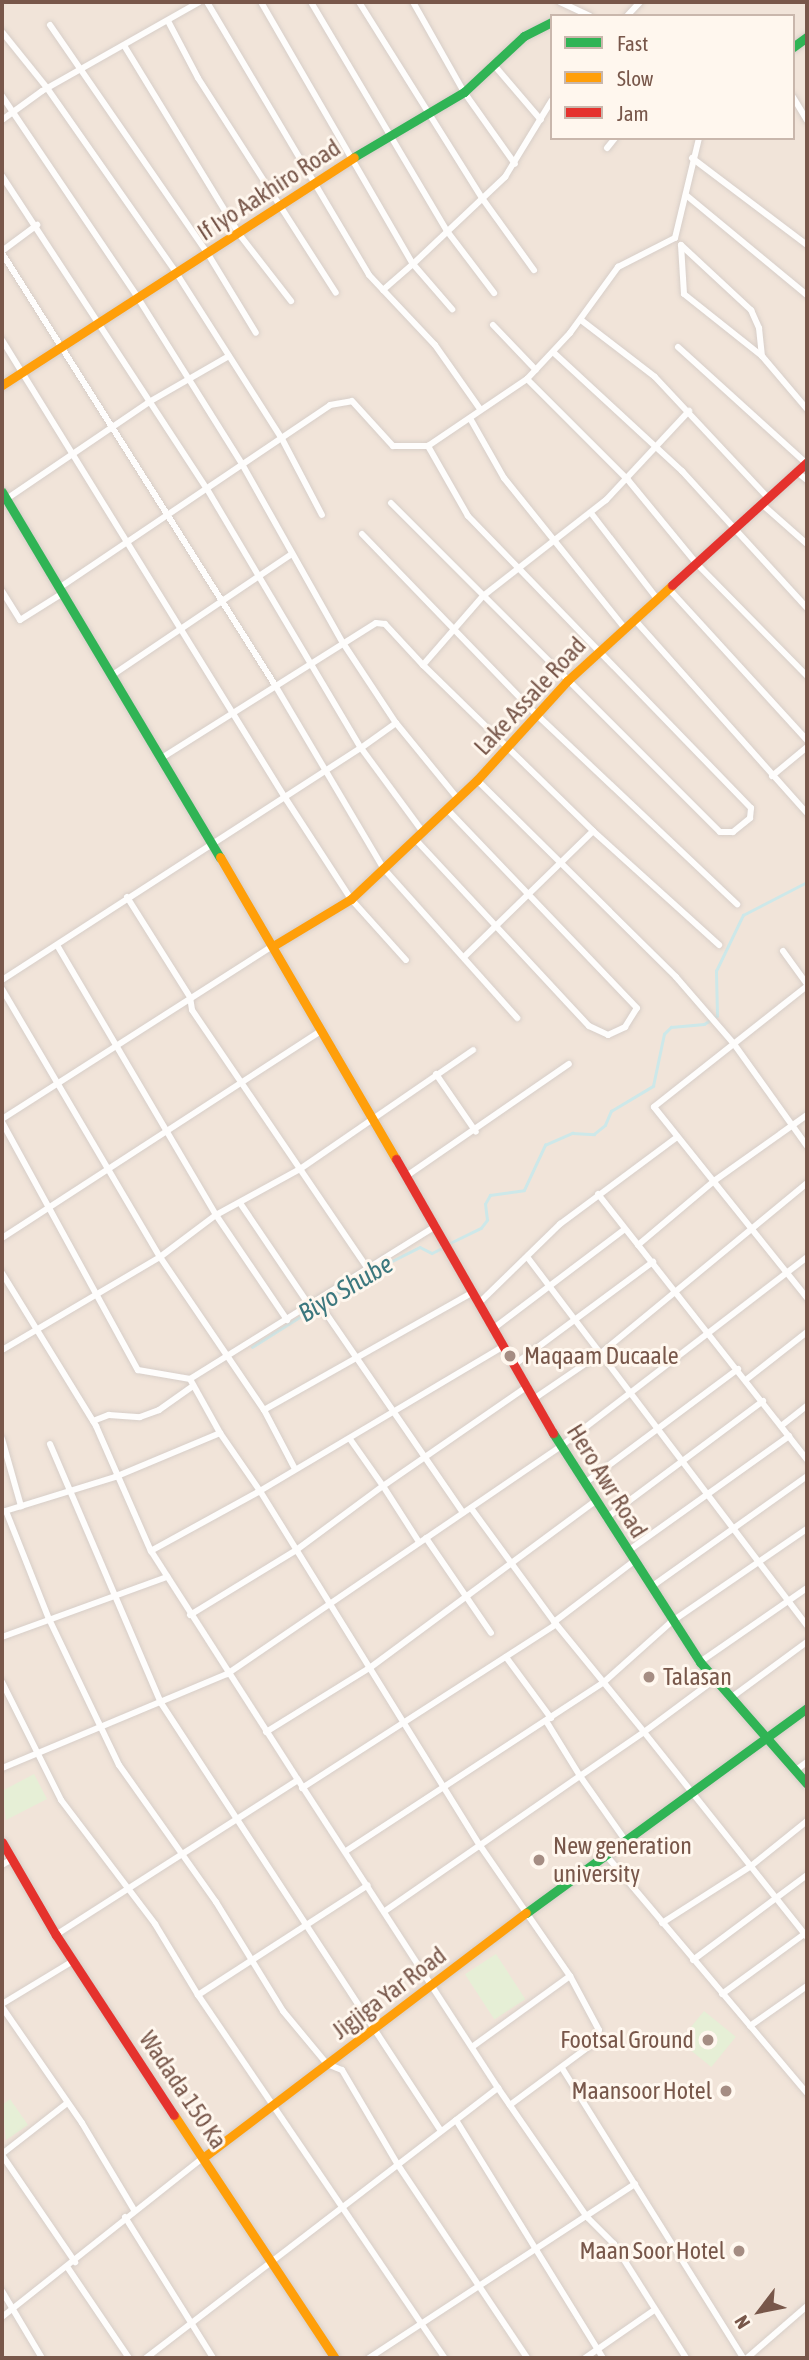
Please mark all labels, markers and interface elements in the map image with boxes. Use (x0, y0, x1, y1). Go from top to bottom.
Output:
legend (550, 14, 795, 140)
text: Fast (617, 31, 648, 55)
text: Slow (617, 66, 653, 90)
text: Jam (617, 101, 649, 125)
street label: If Iyo Aakhiro Road (192, 133, 346, 247)
street label: Lake Assale Road (468, 631, 592, 761)
water label: Biyo Shube (293, 1249, 399, 1329)
place label: Maqaam Ducaale (524, 1342, 679, 1370)
marker: Maqaam Ducaale (502, 1348, 518, 1364)
street label: Hero Awr Road (561, 1419, 653, 1543)
place label: Talasan (663, 1663, 732, 1691)
marker: Talasan (641, 1669, 657, 1685)
place label: New generation university (553, 1832, 692, 1888)
marker: New generation university (531, 1852, 547, 1868)
street label: Jigjiga Yar Road (326, 1941, 452, 2045)
street label: Wadada 150 Ka (133, 2026, 233, 2154)
place label: Footsal Ground (560, 2026, 694, 2054)
marker: Footsal Ground (700, 2032, 716, 2048)
place label: Maansoor Hotel (571, 2077, 712, 2105)
marker: Maansoor Hotel (718, 2083, 734, 2099)
place label: Maan Soor Hotel (580, 2237, 725, 2265)
marker: Maan Soor Hotel (731, 2243, 747, 2259)
north arrow (725, 2276, 795, 2346)
text: N (730, 2312, 754, 2333)

